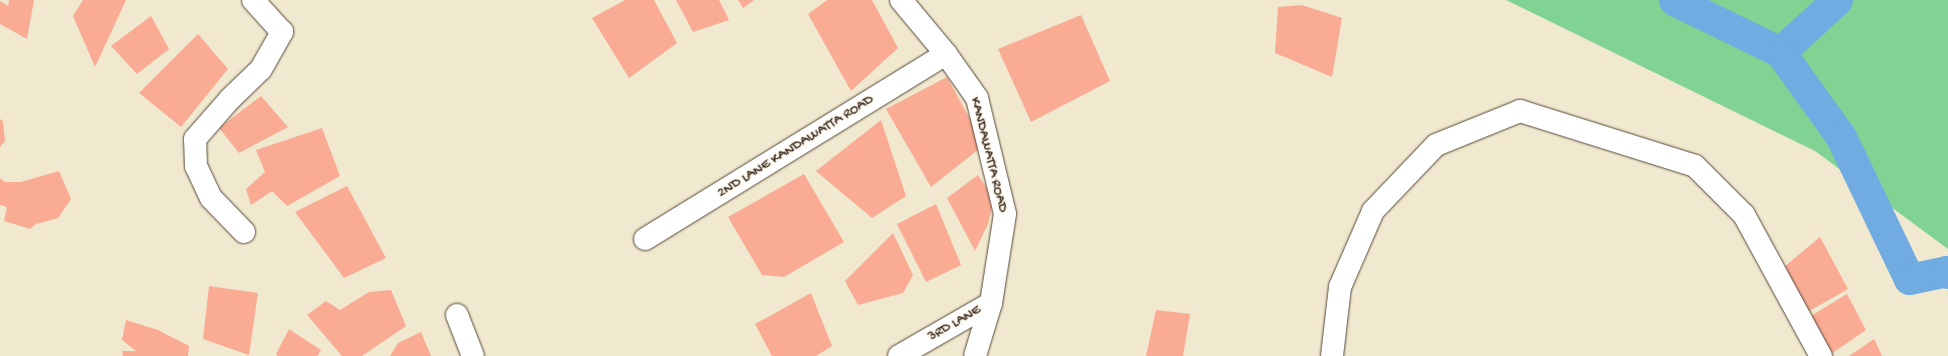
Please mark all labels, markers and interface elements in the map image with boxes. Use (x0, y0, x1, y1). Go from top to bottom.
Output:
street label: 2ND LANE KANDAWATTA ROAD (715, 92, 877, 202)
street label: KANDAWATTA ROAD (966, 96, 1010, 214)
street label: 3RD LANE (926, 302, 984, 346)

